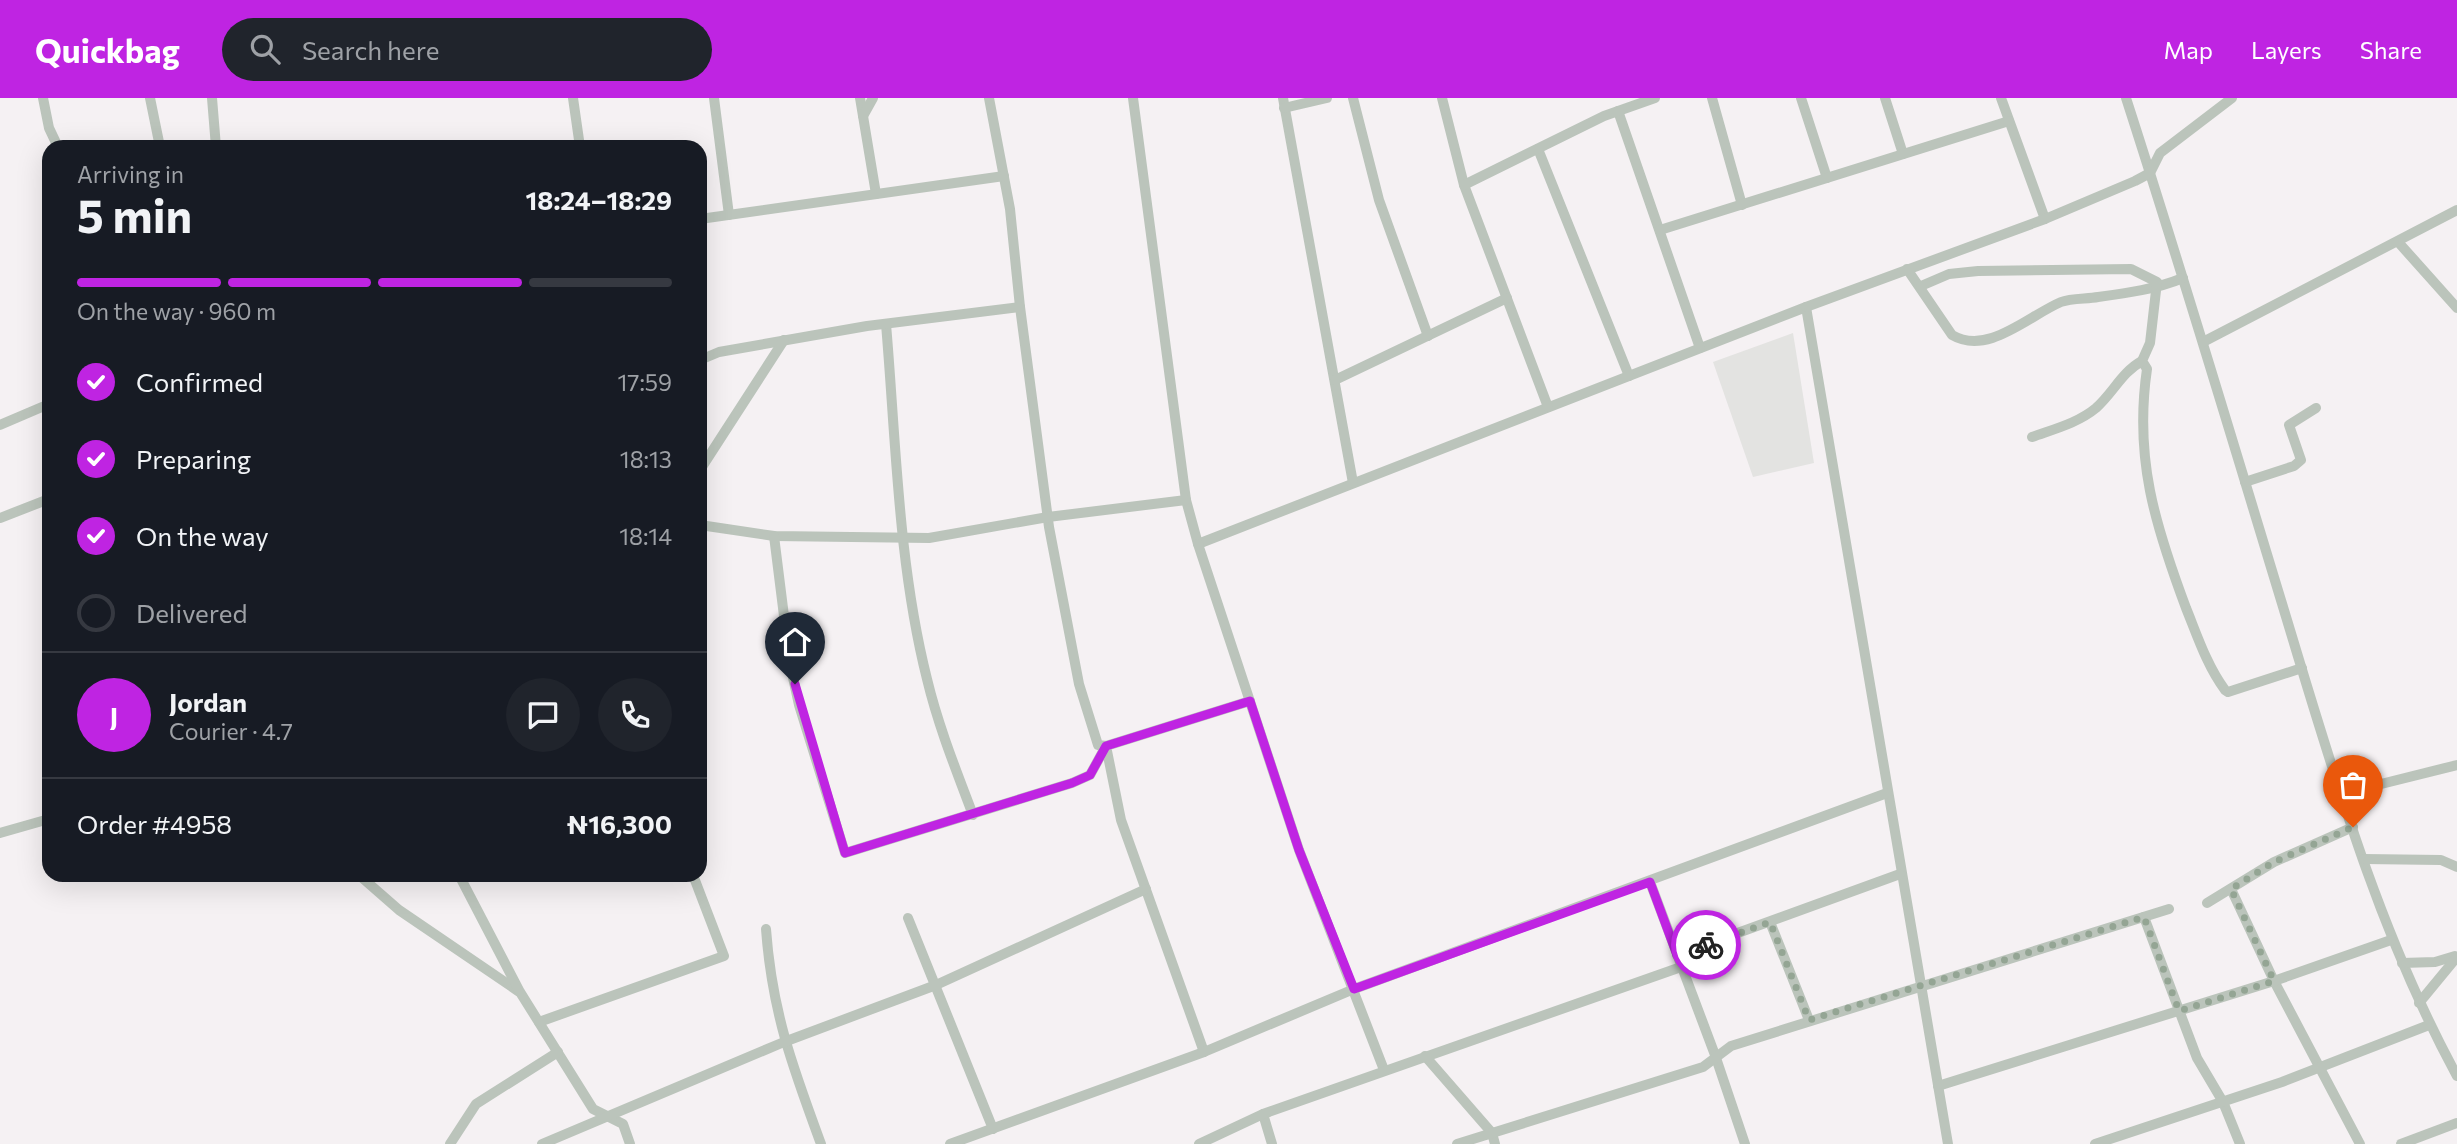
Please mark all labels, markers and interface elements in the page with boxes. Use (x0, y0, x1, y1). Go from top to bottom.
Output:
search box (222, 18, 712, 81)
text: Quickbag (35, 29, 180, 70)
icon: search (246, 30, 284, 68)
text: Search here (302, 34, 439, 65)
text: Map (2164, 35, 2213, 64)
text: Layers (2251, 35, 2322, 64)
text: Share (2360, 35, 2422, 64)
text: Arriving in (77, 160, 184, 188)
text: 18:24–18:29 (526, 184, 672, 215)
text: 5 min (77, 186, 192, 242)
text: On the way · 960 m (77, 297, 276, 325)
icon: check (77, 363, 115, 401)
text: Confirmed (136, 366, 263, 397)
text: 17:59 (617, 368, 672, 396)
icon: check (77, 440, 115, 478)
text: Preparing (136, 443, 251, 474)
text: 18:13 (620, 445, 672, 473)
icon: check (77, 517, 115, 555)
text: On the way (136, 520, 269, 551)
text: 18:14 (619, 522, 672, 550)
text: Delivered (136, 597, 247, 628)
pin (765, 612, 825, 684)
icon: home (776, 623, 814, 661)
button: chat (506, 678, 580, 752)
button: phone (598, 678, 672, 752)
text: Jordan (169, 686, 247, 717)
text: J (110, 700, 118, 731)
text: Courier · 4.7 (169, 717, 293, 745)
pin (2323, 755, 2383, 827)
icon: bag (2334, 766, 2372, 804)
text: Order #4958 (77, 808, 232, 839)
text: ₦16,300 (567, 808, 672, 839)
courier (1671, 910, 1741, 980)
icon: bike (1687, 926, 1725, 964)

